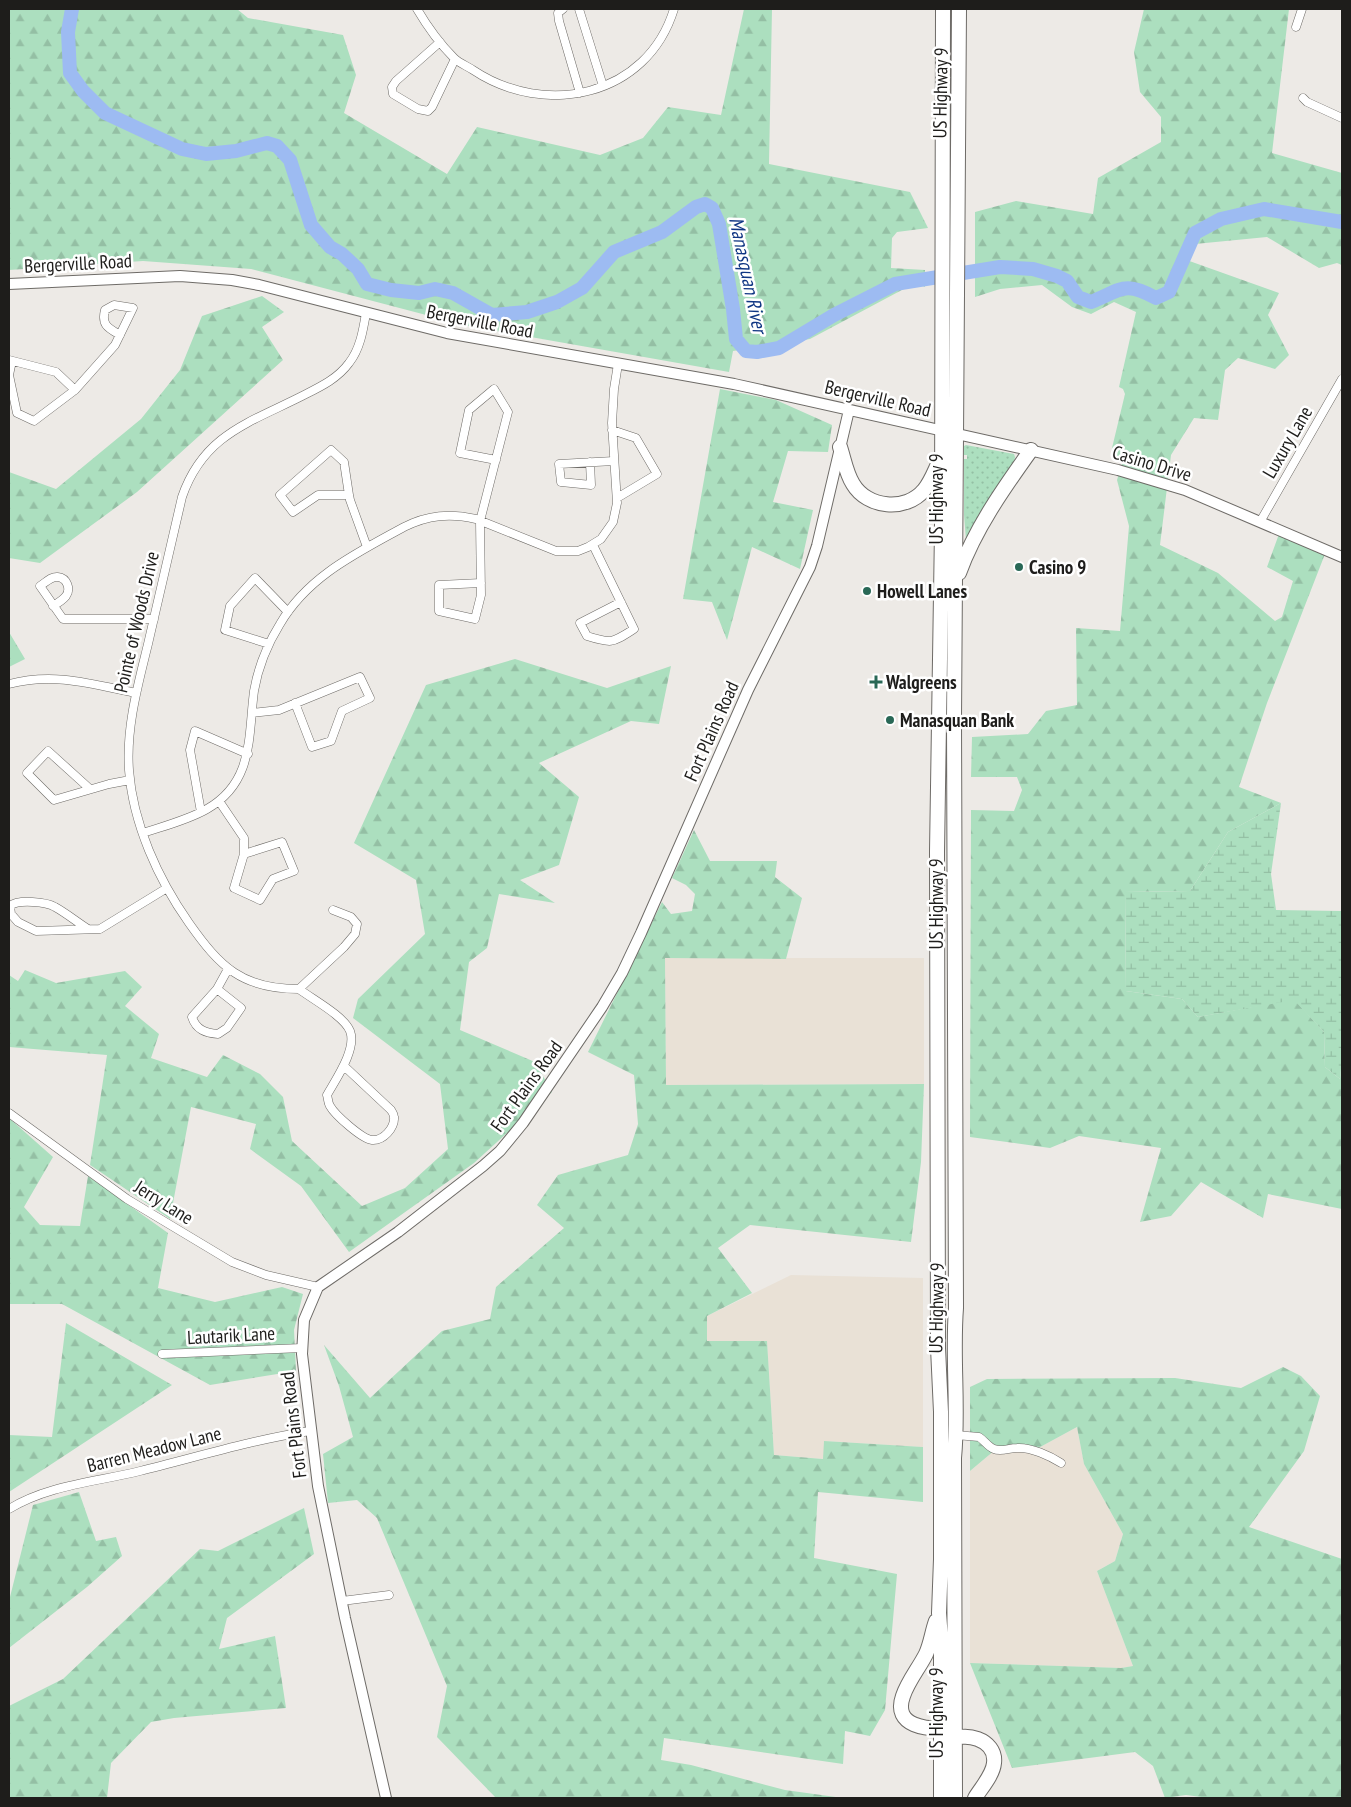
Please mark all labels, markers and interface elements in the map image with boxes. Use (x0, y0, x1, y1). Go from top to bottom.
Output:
street label: US Highway 9 (927, 47, 953, 139)
water label: Manasquan River (723, 215, 774, 338)
street label: Bergerville Road (23, 248, 133, 278)
street label: Bergerville Road (425, 299, 535, 343)
street label: Bergerville Road (823, 374, 933, 422)
street label: Luxury Lane (1257, 402, 1317, 482)
street label: Casino Drive (1109, 440, 1195, 486)
street label: US Highway 9 (924, 454, 948, 544)
street label: Pointe of Woods Drive (108, 549, 164, 695)
place label: Casino 9 (1029, 555, 1086, 579)
marker: Casino 9 (1013, 561, 1025, 573)
place label: Howell Lanes (877, 579, 967, 603)
marker: Howell Lanes (861, 585, 873, 597)
place label: Walgreens (885, 670, 957, 694)
marker: Walgreens (870, 676, 882, 688)
street label: Fort Plains Road (678, 677, 744, 785)
place label: Manasquan Bank (900, 708, 1014, 732)
marker: Manasquan Bank (884, 714, 896, 726)
street label: US Highway 9 (924, 859, 948, 949)
street label: Fort Plains Road (485, 1036, 567, 1136)
street label: Jerry Lane (129, 1174, 198, 1229)
street label: US Highway 9 (923, 1262, 949, 1354)
street label: Lautarik Lane (186, 1321, 276, 1349)
street label: Fort Plains Road (275, 1370, 311, 1480)
street label: Barren Meadow Lane (84, 1421, 224, 1477)
street label: US Highway 9 (924, 1668, 948, 1758)

